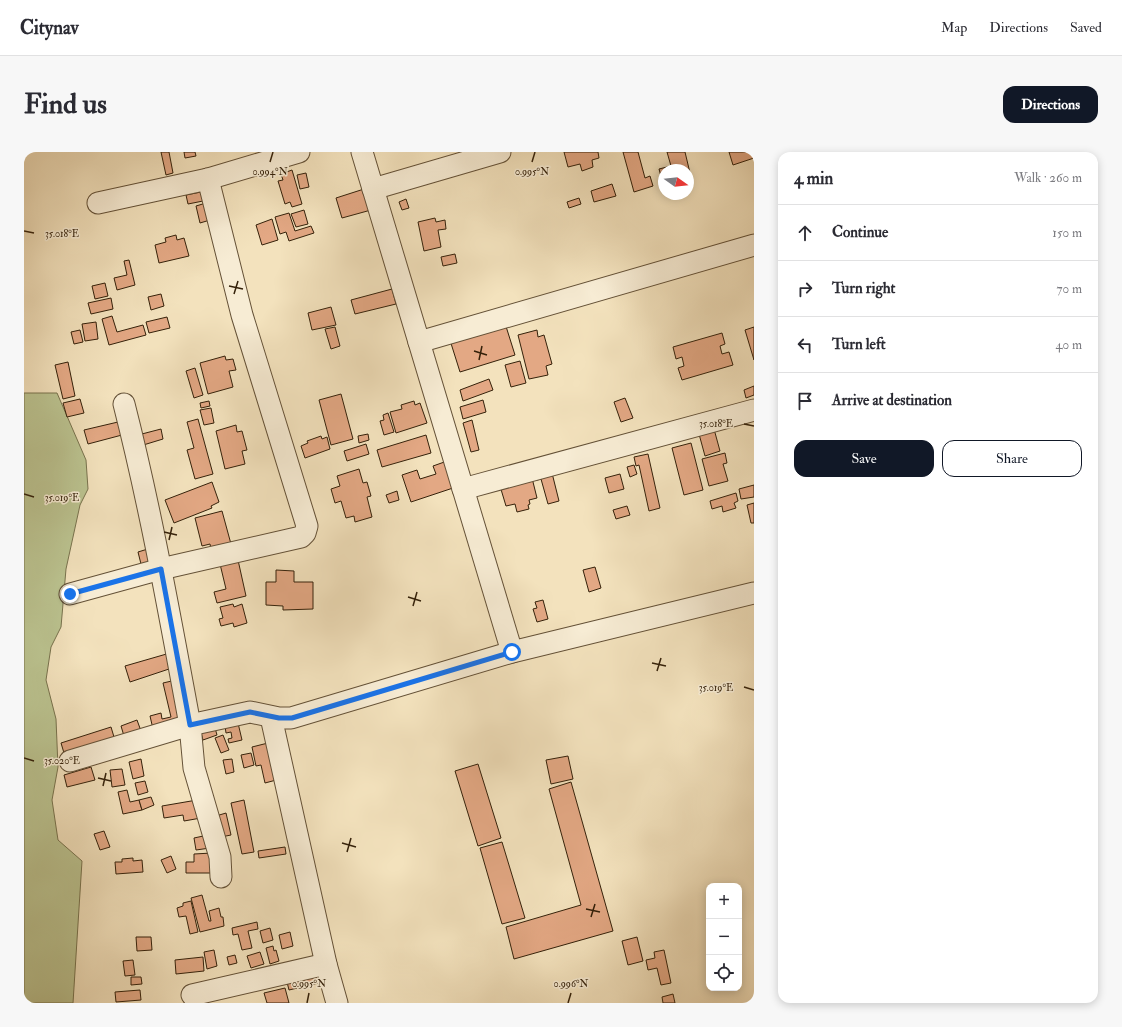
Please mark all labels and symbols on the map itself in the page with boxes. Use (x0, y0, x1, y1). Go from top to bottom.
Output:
north arrow (658, 164, 694, 200)
text: 0.994°N (252, 166, 288, 178)
text: 0.995°N (515, 166, 549, 178)
text: 35.018°E (45, 228, 79, 240)
text: 35.018°E (699, 418, 733, 430)
text: 35.019°E (45, 492, 79, 504)
route end (61, 585, 79, 603)
route start (503, 643, 521, 661)
text: 35.019°E (699, 682, 733, 694)
text: 35.020°E (44, 755, 80, 767)
text: 0.995°N (292, 978, 326, 990)
text: 0.996°N (554, 978, 588, 990)

